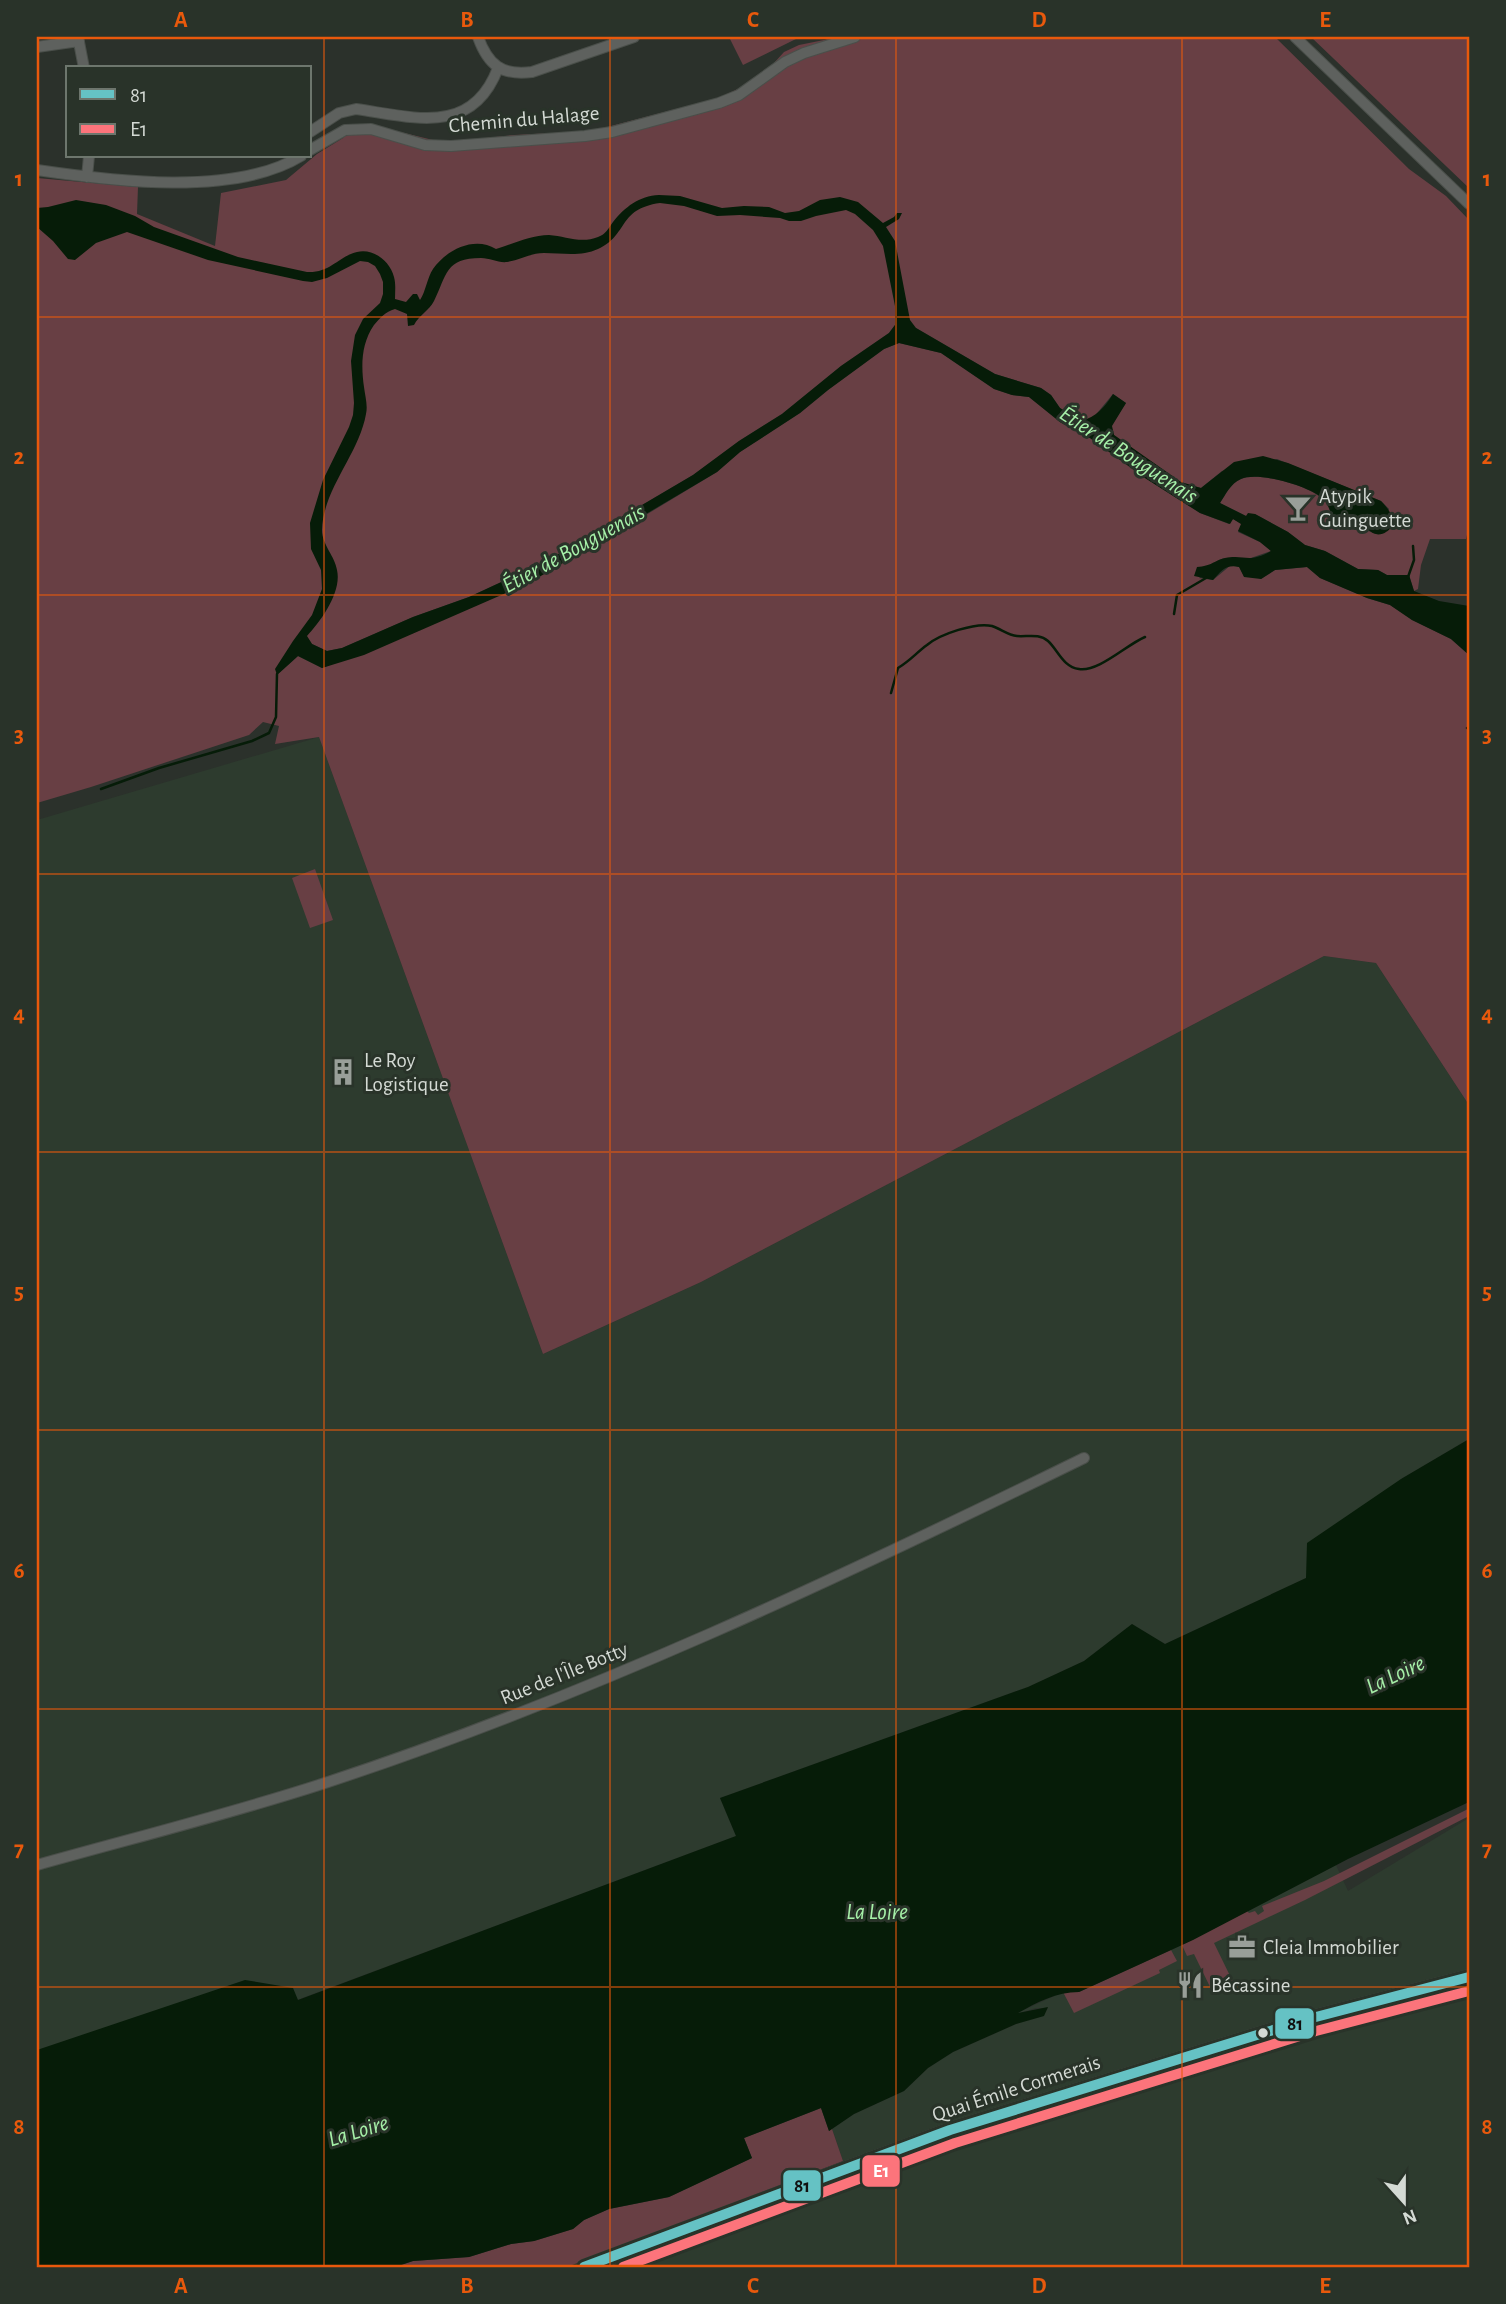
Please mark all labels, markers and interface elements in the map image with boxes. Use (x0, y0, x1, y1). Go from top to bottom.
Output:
text: A (174, 9, 188, 32)
text: B (460, 9, 474, 32)
text: C (747, 9, 759, 32)
text: D (1031, 9, 1047, 32)
text: E (1319, 9, 1331, 32)
legend (66, 66, 312, 158)
text: 81 (130, 85, 147, 106)
street label: Chemin du Halage (448, 102, 600, 137)
text: E1 (130, 119, 147, 140)
text: 1 (15, 168, 23, 191)
text: 1 (1483, 168, 1491, 191)
water label: Étier de Bouguenais (1055, 400, 1203, 508)
text: 2 (14, 446, 25, 469)
text: 2 (1482, 446, 1493, 469)
place label: Atypik Guinguette (1319, 486, 1411, 531)
bar icon: Atypik Guinguette (1283, 493, 1313, 523)
water label: Étier de Bouguenais (497, 498, 649, 598)
text: 3 (14, 724, 24, 747)
text: 3 (1482, 724, 1492, 747)
text: 4 (13, 1003, 25, 1026)
text: 4 (1481, 1003, 1493, 1026)
place label: Le Roy Logistique (364, 1050, 449, 1095)
building icon: Le Roy Logistique (328, 1057, 358, 1087)
text: 5 (14, 1281, 24, 1304)
text: 5 (1482, 1281, 1492, 1304)
text: 6 (13, 1560, 25, 1583)
text: 6 (1481, 1560, 1493, 1583)
street label: Rue de l'Île Botty (497, 1636, 631, 1709)
water label: La Loire (1363, 1652, 1429, 1699)
text: 7 (14, 1838, 24, 1861)
text: 7 (1482, 1838, 1492, 1861)
water label: La Loire (846, 1901, 908, 1924)
office icon: Cleia Immobilier (1227, 1932, 1257, 1962)
place label: Cleia Immobilier (1263, 1937, 1399, 1958)
restaurant icon: Bécassine (1175, 1970, 1205, 2000)
place label: Bécassine (1211, 1975, 1290, 1996)
line badge: 81 (1274, 2007, 1315, 2040)
text: 81 (1287, 2015, 1303, 2034)
unlabelled marker (1256, 2026, 1270, 2040)
street label: Quai Émile Cormerais (929, 2049, 1103, 2126)
water label: La Loire (325, 2111, 392, 2151)
text: 8 (13, 2116, 25, 2139)
text: 8 (1481, 2116, 1493, 2139)
line badge: E1 (861, 2154, 901, 2188)
text: E1 (873, 2162, 889, 2181)
north arrow (1370, 2168, 1440, 2238)
line badge: 81 (782, 2169, 822, 2202)
text: 81 (794, 2177, 810, 2196)
text: N (1400, 2205, 1419, 2228)
text: A (174, 2275, 188, 2298)
text: B (460, 2275, 474, 2298)
text: C (747, 2275, 759, 2298)
text: D (1031, 2275, 1047, 2298)
text: E (1319, 2275, 1331, 2298)

